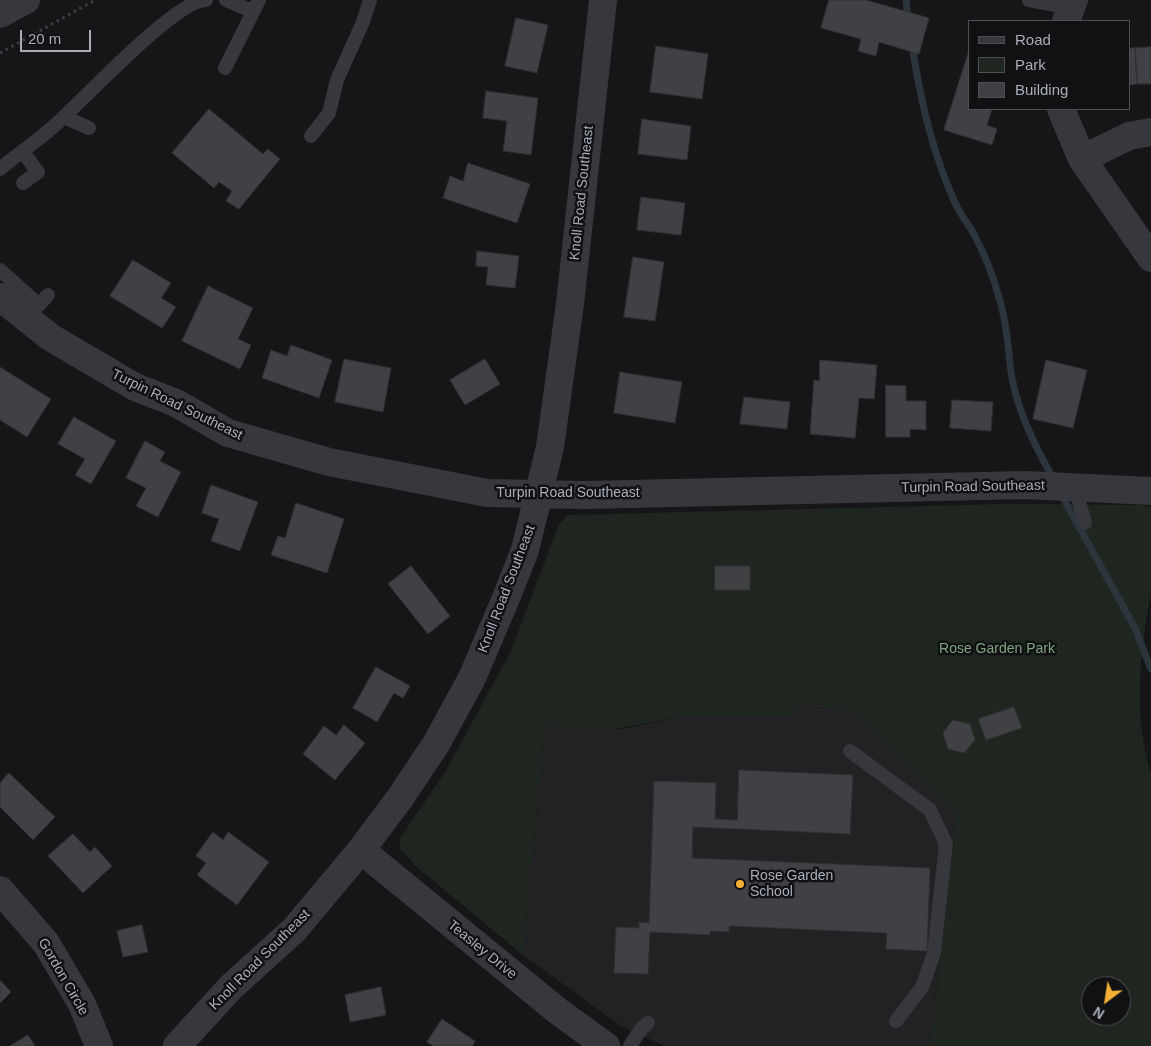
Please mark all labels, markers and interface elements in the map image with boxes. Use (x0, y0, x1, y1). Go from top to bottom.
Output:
scale bar (22, 20, 94, 52)
legend (968, 20, 1131, 110)
text: 20 m (28, 30, 61, 47)
text: Road (1015, 31, 1051, 48)
text: Park (1015, 56, 1046, 73)
text: Building (1015, 81, 1068, 98)
street label: Knoll Road Southeast (567, 125, 597, 261)
street label: Turpin Road Southeast (109, 366, 245, 444)
street label: Turpin Road Southeast (901, 477, 1045, 497)
street label: Turpin Road Southeast (496, 485, 640, 501)
street label: Knoll Road Southeast (475, 523, 539, 655)
park label: Rose Garden Park (939, 641, 1055, 657)
place label: Rose Garden School (750, 868, 833, 900)
marker: Rose Garden School (734, 878, 746, 890)
street label: Knoll Road Southeast (206, 906, 314, 1014)
street label: Teasley Drive (444, 917, 520, 983)
street label: Gordon Circle (34, 935, 92, 1019)
north arrow (1081, 976, 1131, 1026)
text: N (1090, 1004, 1107, 1022)

